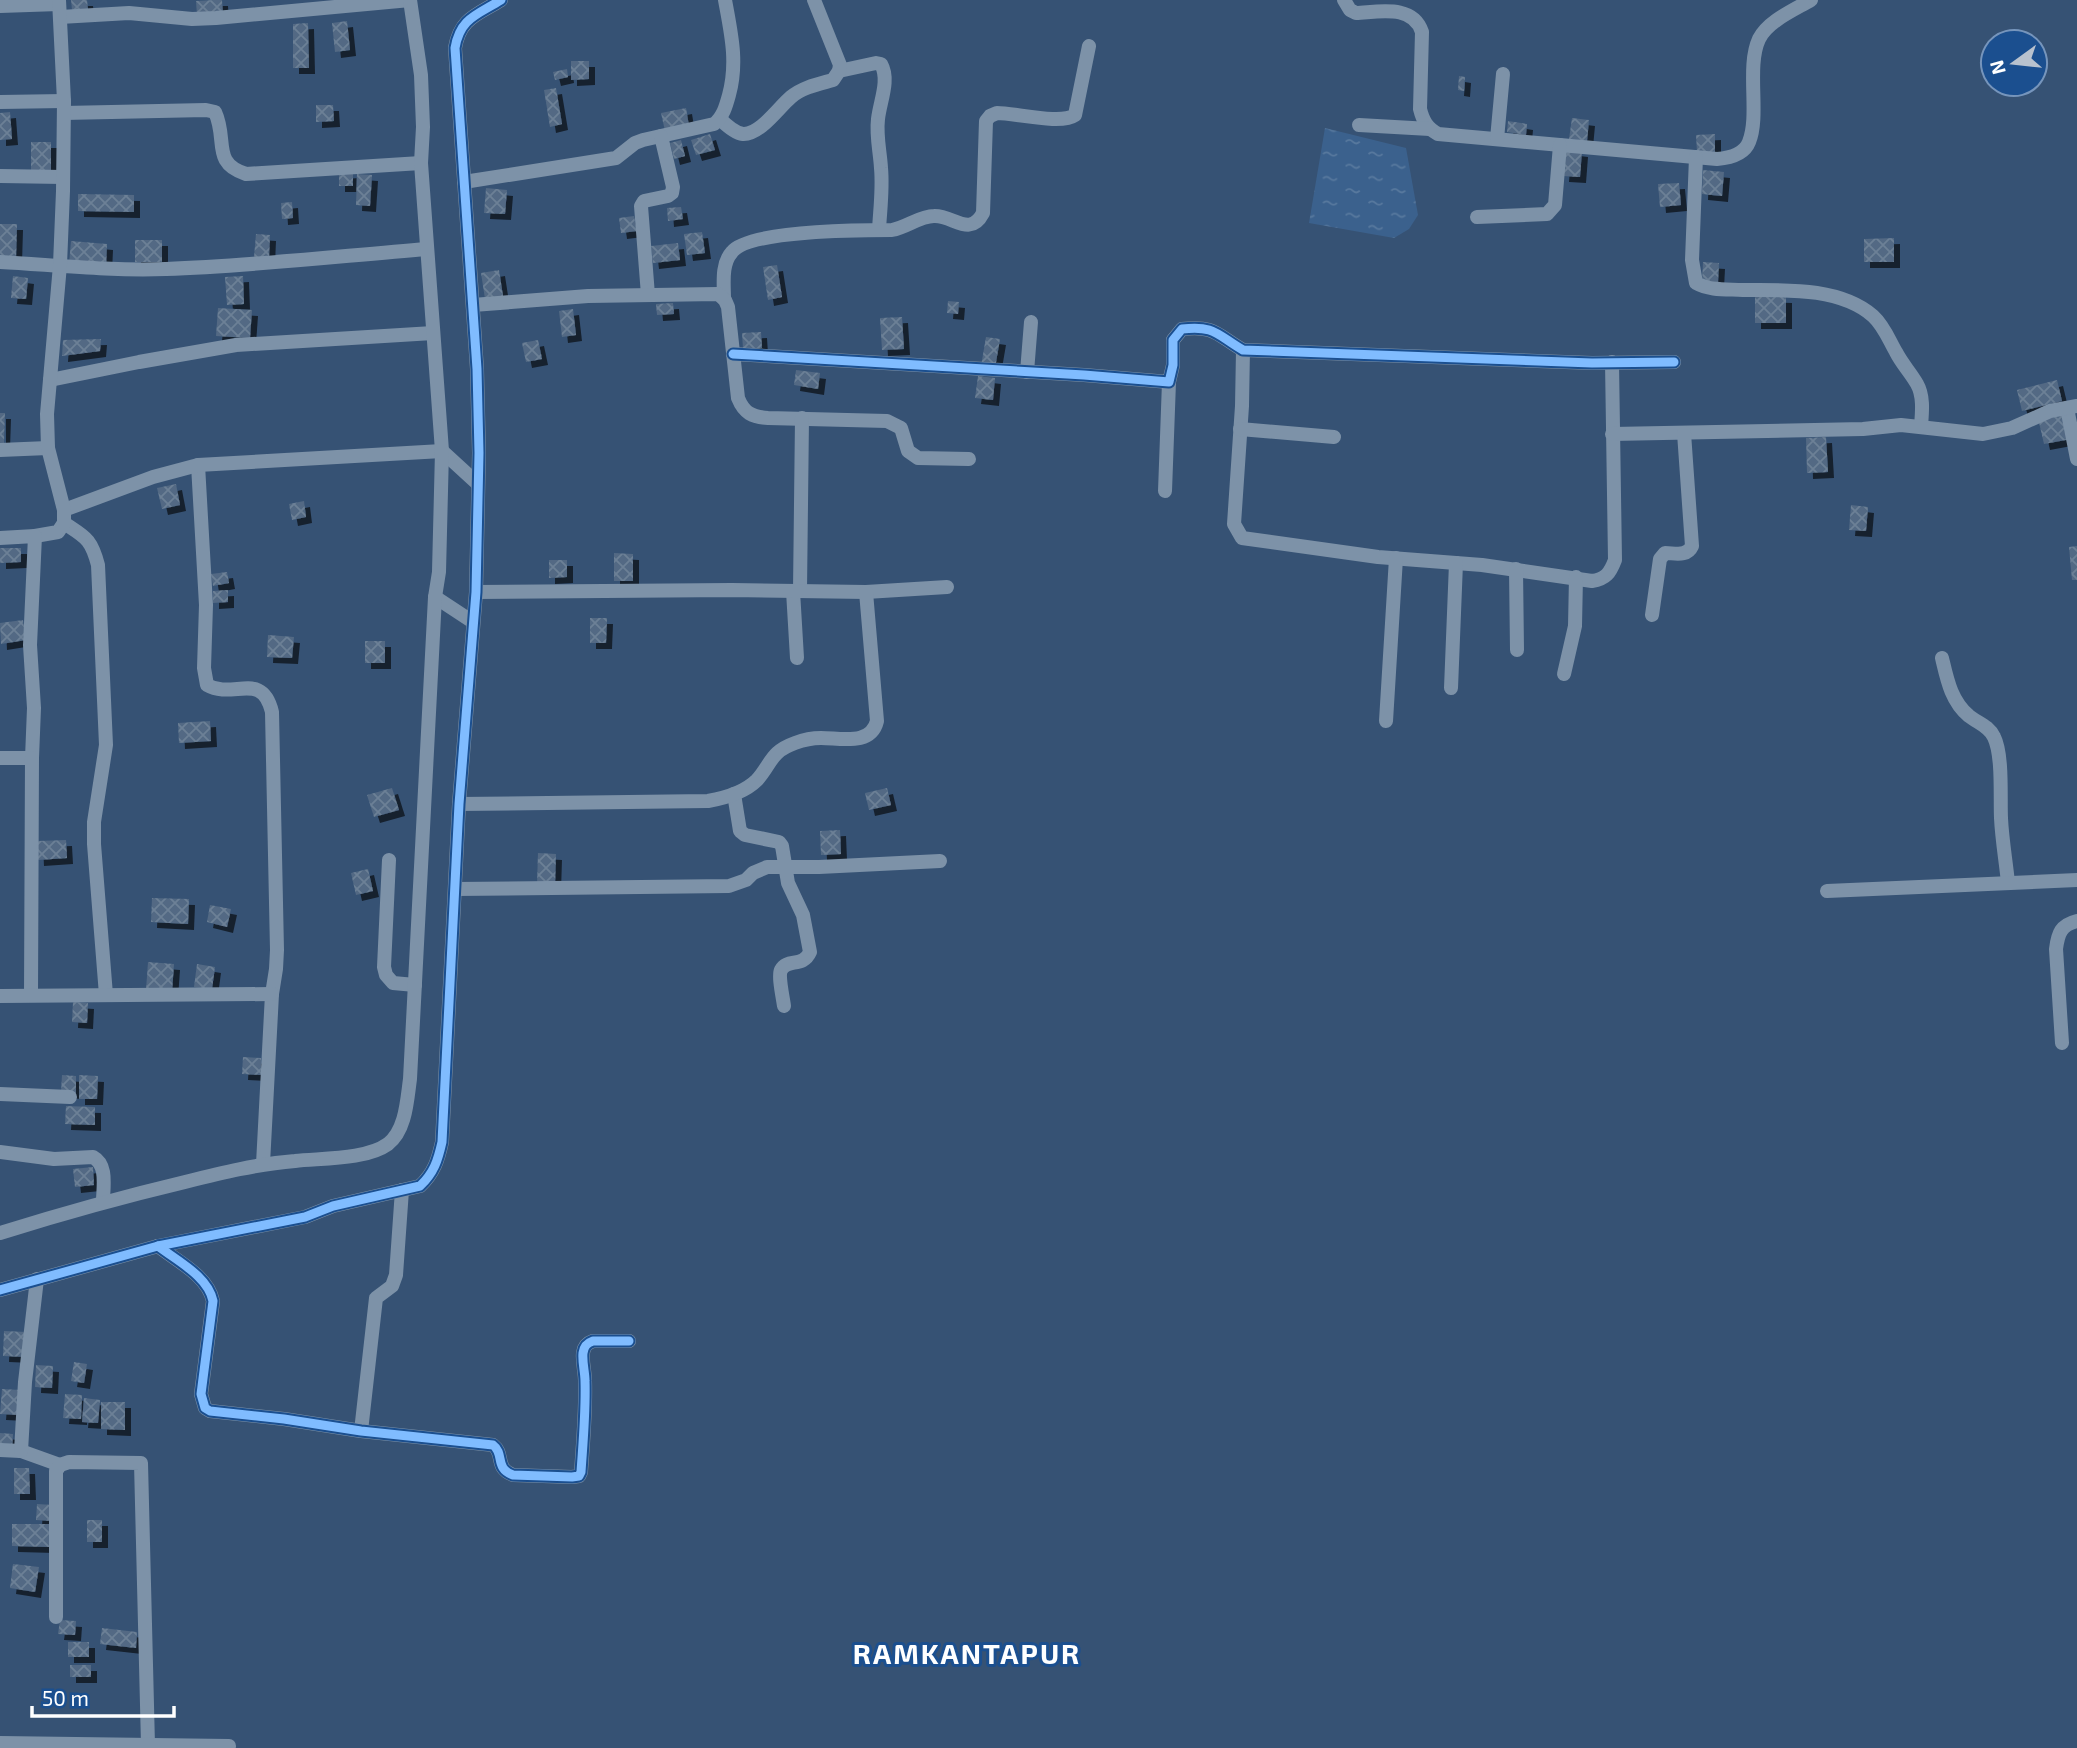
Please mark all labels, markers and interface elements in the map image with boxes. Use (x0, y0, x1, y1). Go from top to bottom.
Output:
north arrow (1979, 28, 2049, 98)
text: N (1984, 58, 2010, 77)
district label: RAMKANTAPUR (853, 1636, 1081, 1670)
scale bar (32, 1674, 173, 1718)
text: 50 m (42, 1685, 89, 1710)

